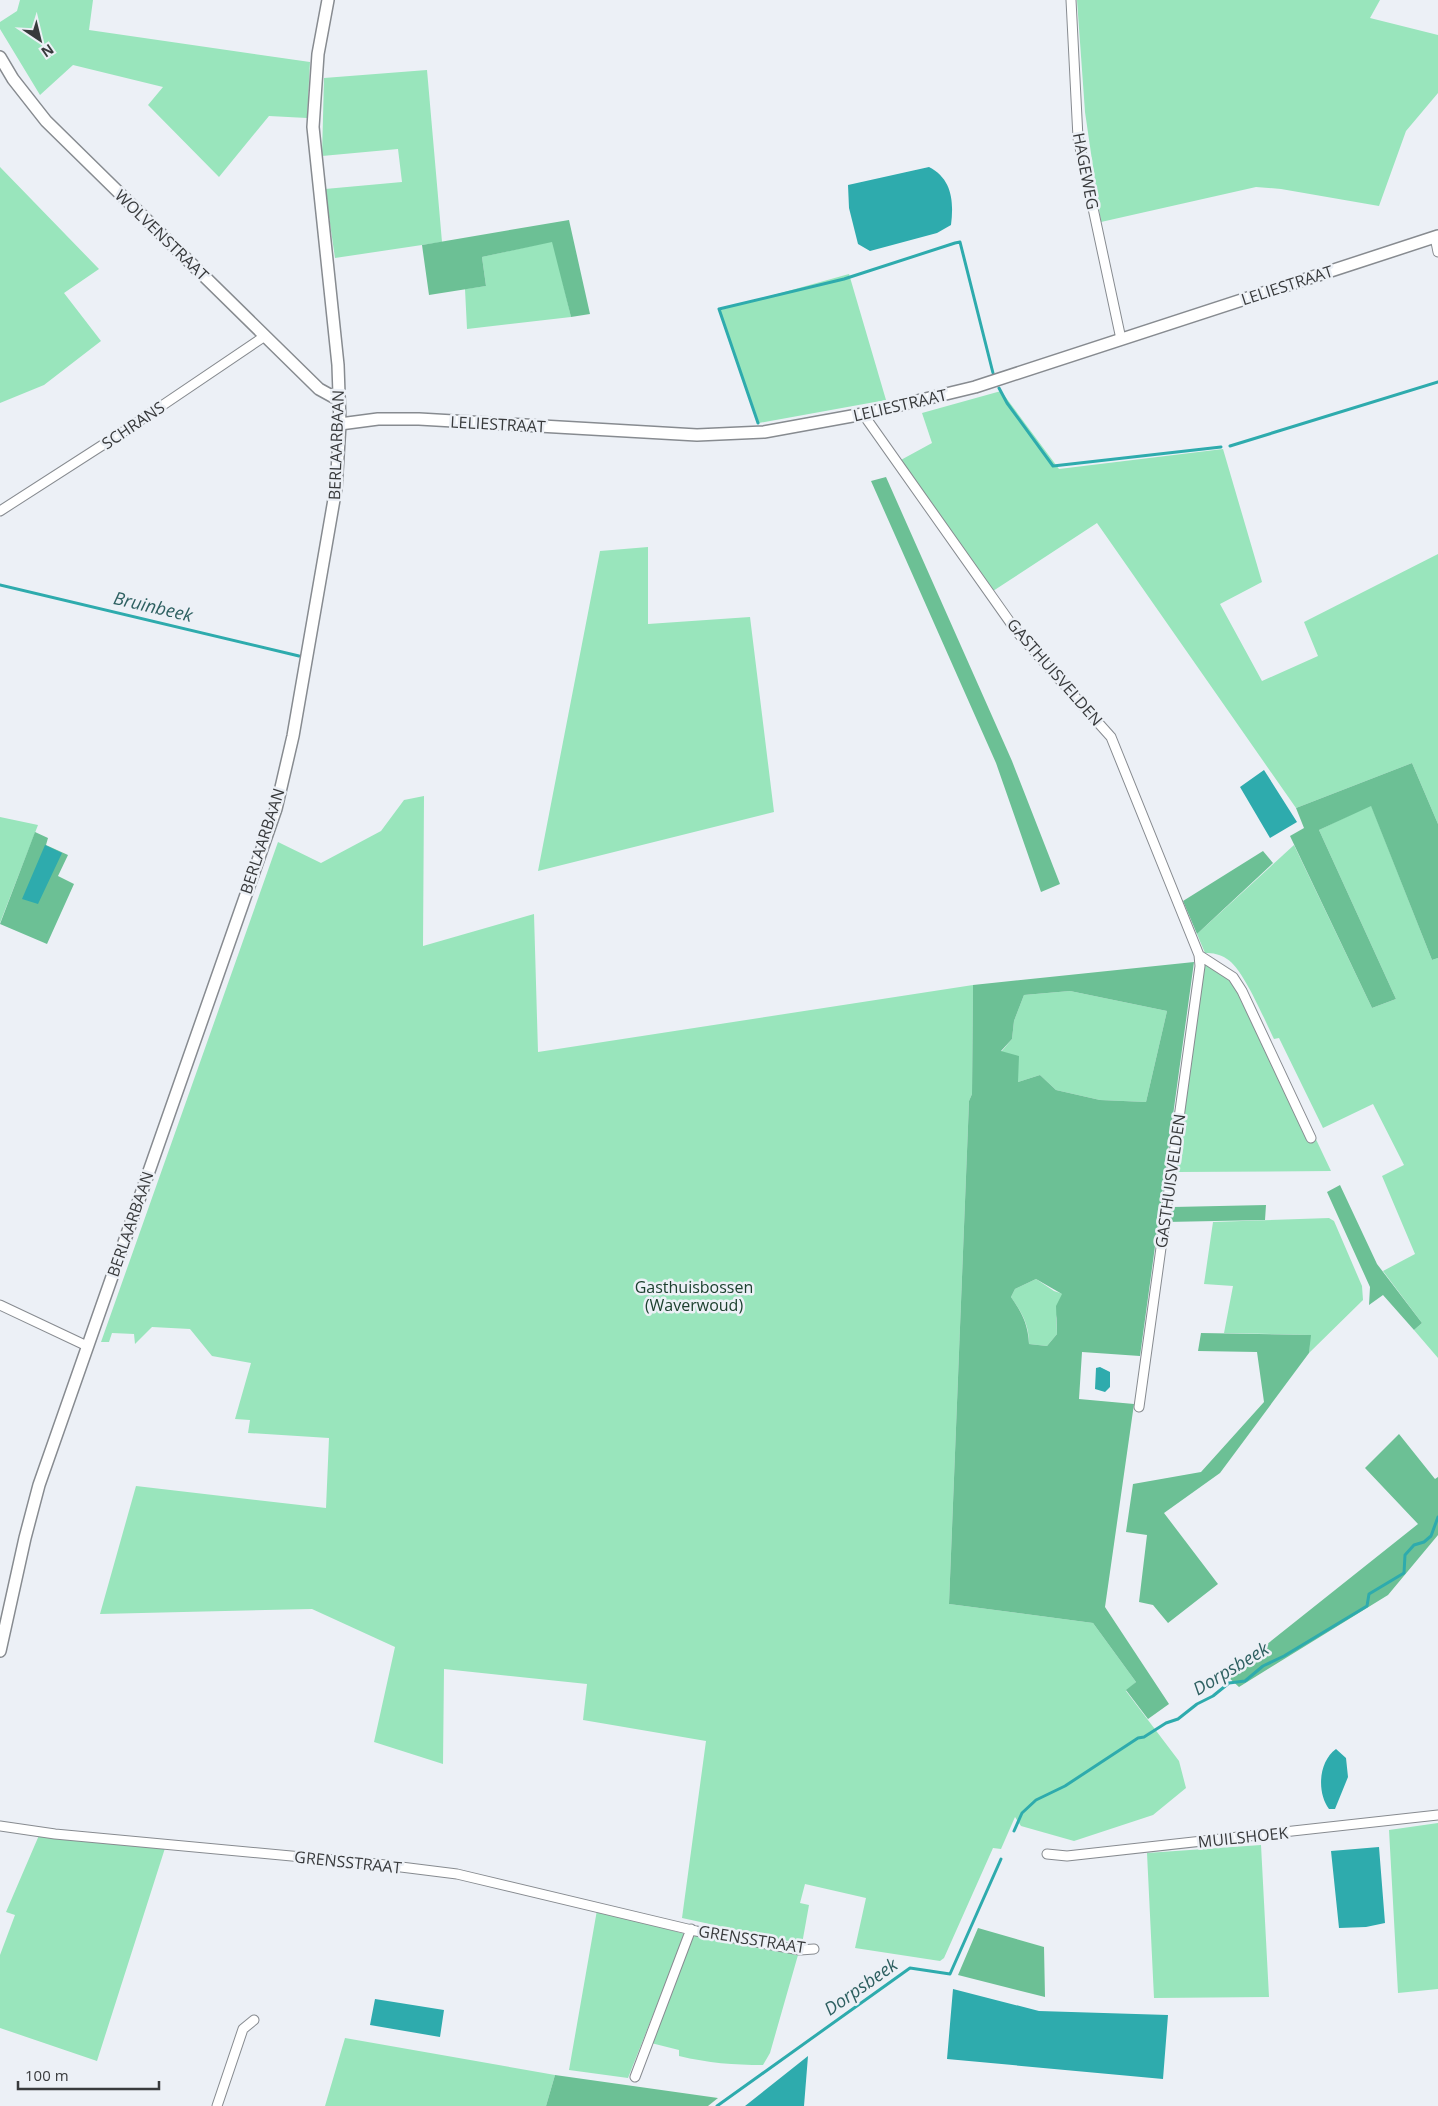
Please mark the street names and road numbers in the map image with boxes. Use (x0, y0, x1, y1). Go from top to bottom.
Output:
street label: HAGEWEG (1068, 131, 1104, 211)
street label: WOLVENSTRAAT (110, 185, 214, 286)
street label: LELIESTRAAT (1238, 260, 1336, 310)
street label: LELIESTRAAT (851, 384, 949, 426)
street label: BERLAARBAAN (323, 390, 349, 500)
street label: SCHRANS (97, 396, 169, 454)
street label: LELIESTRAAT (450, 411, 546, 437)
street label: GASTHUISVELDEN (1002, 614, 1108, 730)
street label: BERLAARBAAN (235, 785, 289, 897)
street label: GASTHUISVELDEN (1150, 1112, 1190, 1250)
street label: BERLAARBAAN (102, 1168, 158, 1280)
street label: MUILSHOEK (1197, 1821, 1289, 1853)
street label: GRENSSTRAAT (293, 1845, 403, 1879)
street label: GRENSSTRAAT (697, 1920, 807, 1958)

